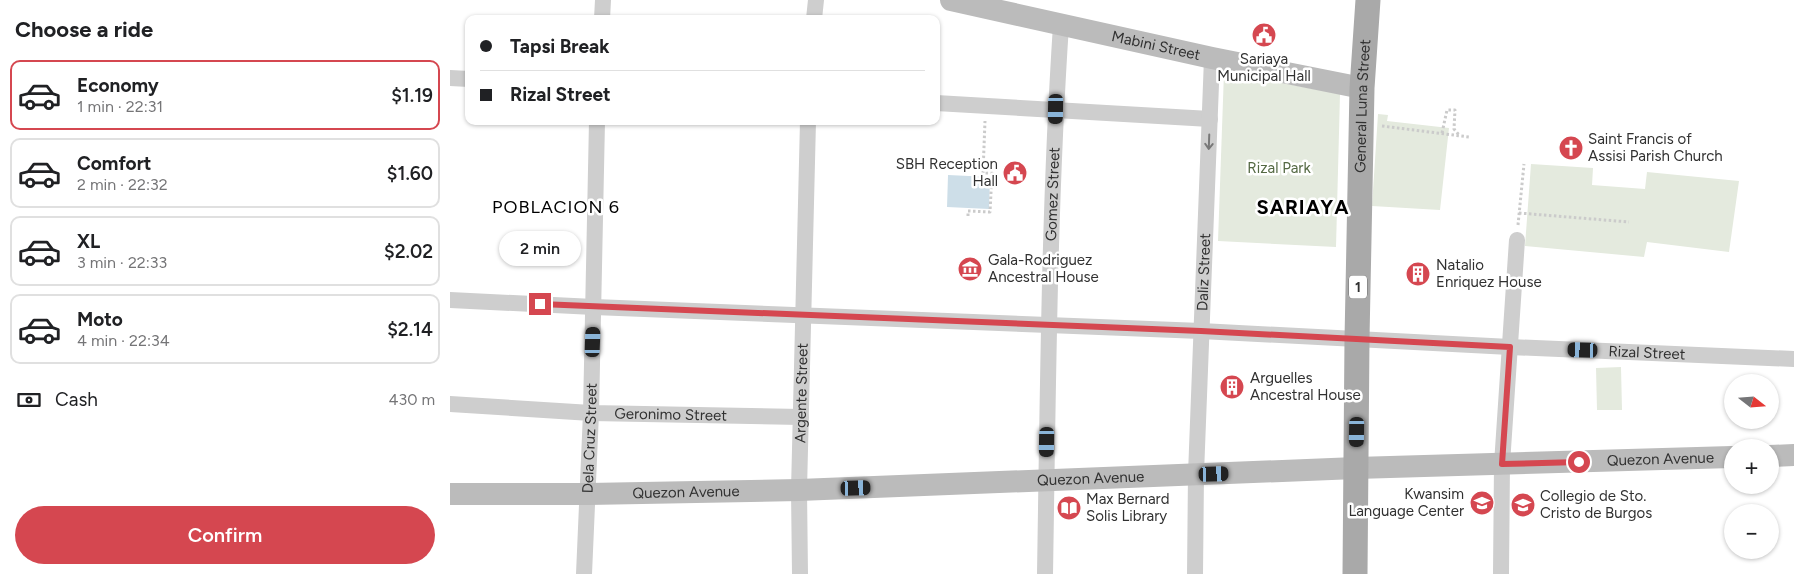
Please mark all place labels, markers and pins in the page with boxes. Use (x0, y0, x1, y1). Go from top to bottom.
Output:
public building icon: Sariaya Municipal Hall (1251, 22, 1277, 48)
place label: Sariaya Municipal Hall (1217, 50, 1311, 85)
place label: Saint Francis of Assisi Parish Church (1588, 130, 1723, 165)
church icon: Saint Francis of Assisi Parish Church (1558, 135, 1584, 161)
place label: SBH Reception Hall (896, 155, 998, 190)
public building icon: SBH Reception Hall (1002, 160, 1028, 186)
place label: Gala-Rodriguez Ancestral House (988, 251, 1099, 286)
museum icon: Gala-Rodriguez Ancestral House (957, 256, 983, 282)
place label: Natalio Enriquez House (1436, 256, 1542, 291)
building icon: Natalio Enriquez House (1405, 261, 1431, 287)
place label: Arguelles Ancestral House (1250, 369, 1361, 404)
building icon: Arguelles Ancestral House (1219, 374, 1245, 400)
place label: Kwansim Language Center (1348, 485, 1464, 520)
place label: Collegio de Sto. Cristo de Burgos (1540, 487, 1652, 522)
place label: Max Bernard Solis Library (1086, 490, 1169, 525)
school or university icon: Kwansim Language Center (1469, 490, 1495, 516)
school or university icon: Collegio de Sto. Cristo de Burgos (1510, 492, 1536, 518)
library icon: Max Bernard Solis Library (1056, 495, 1082, 521)

